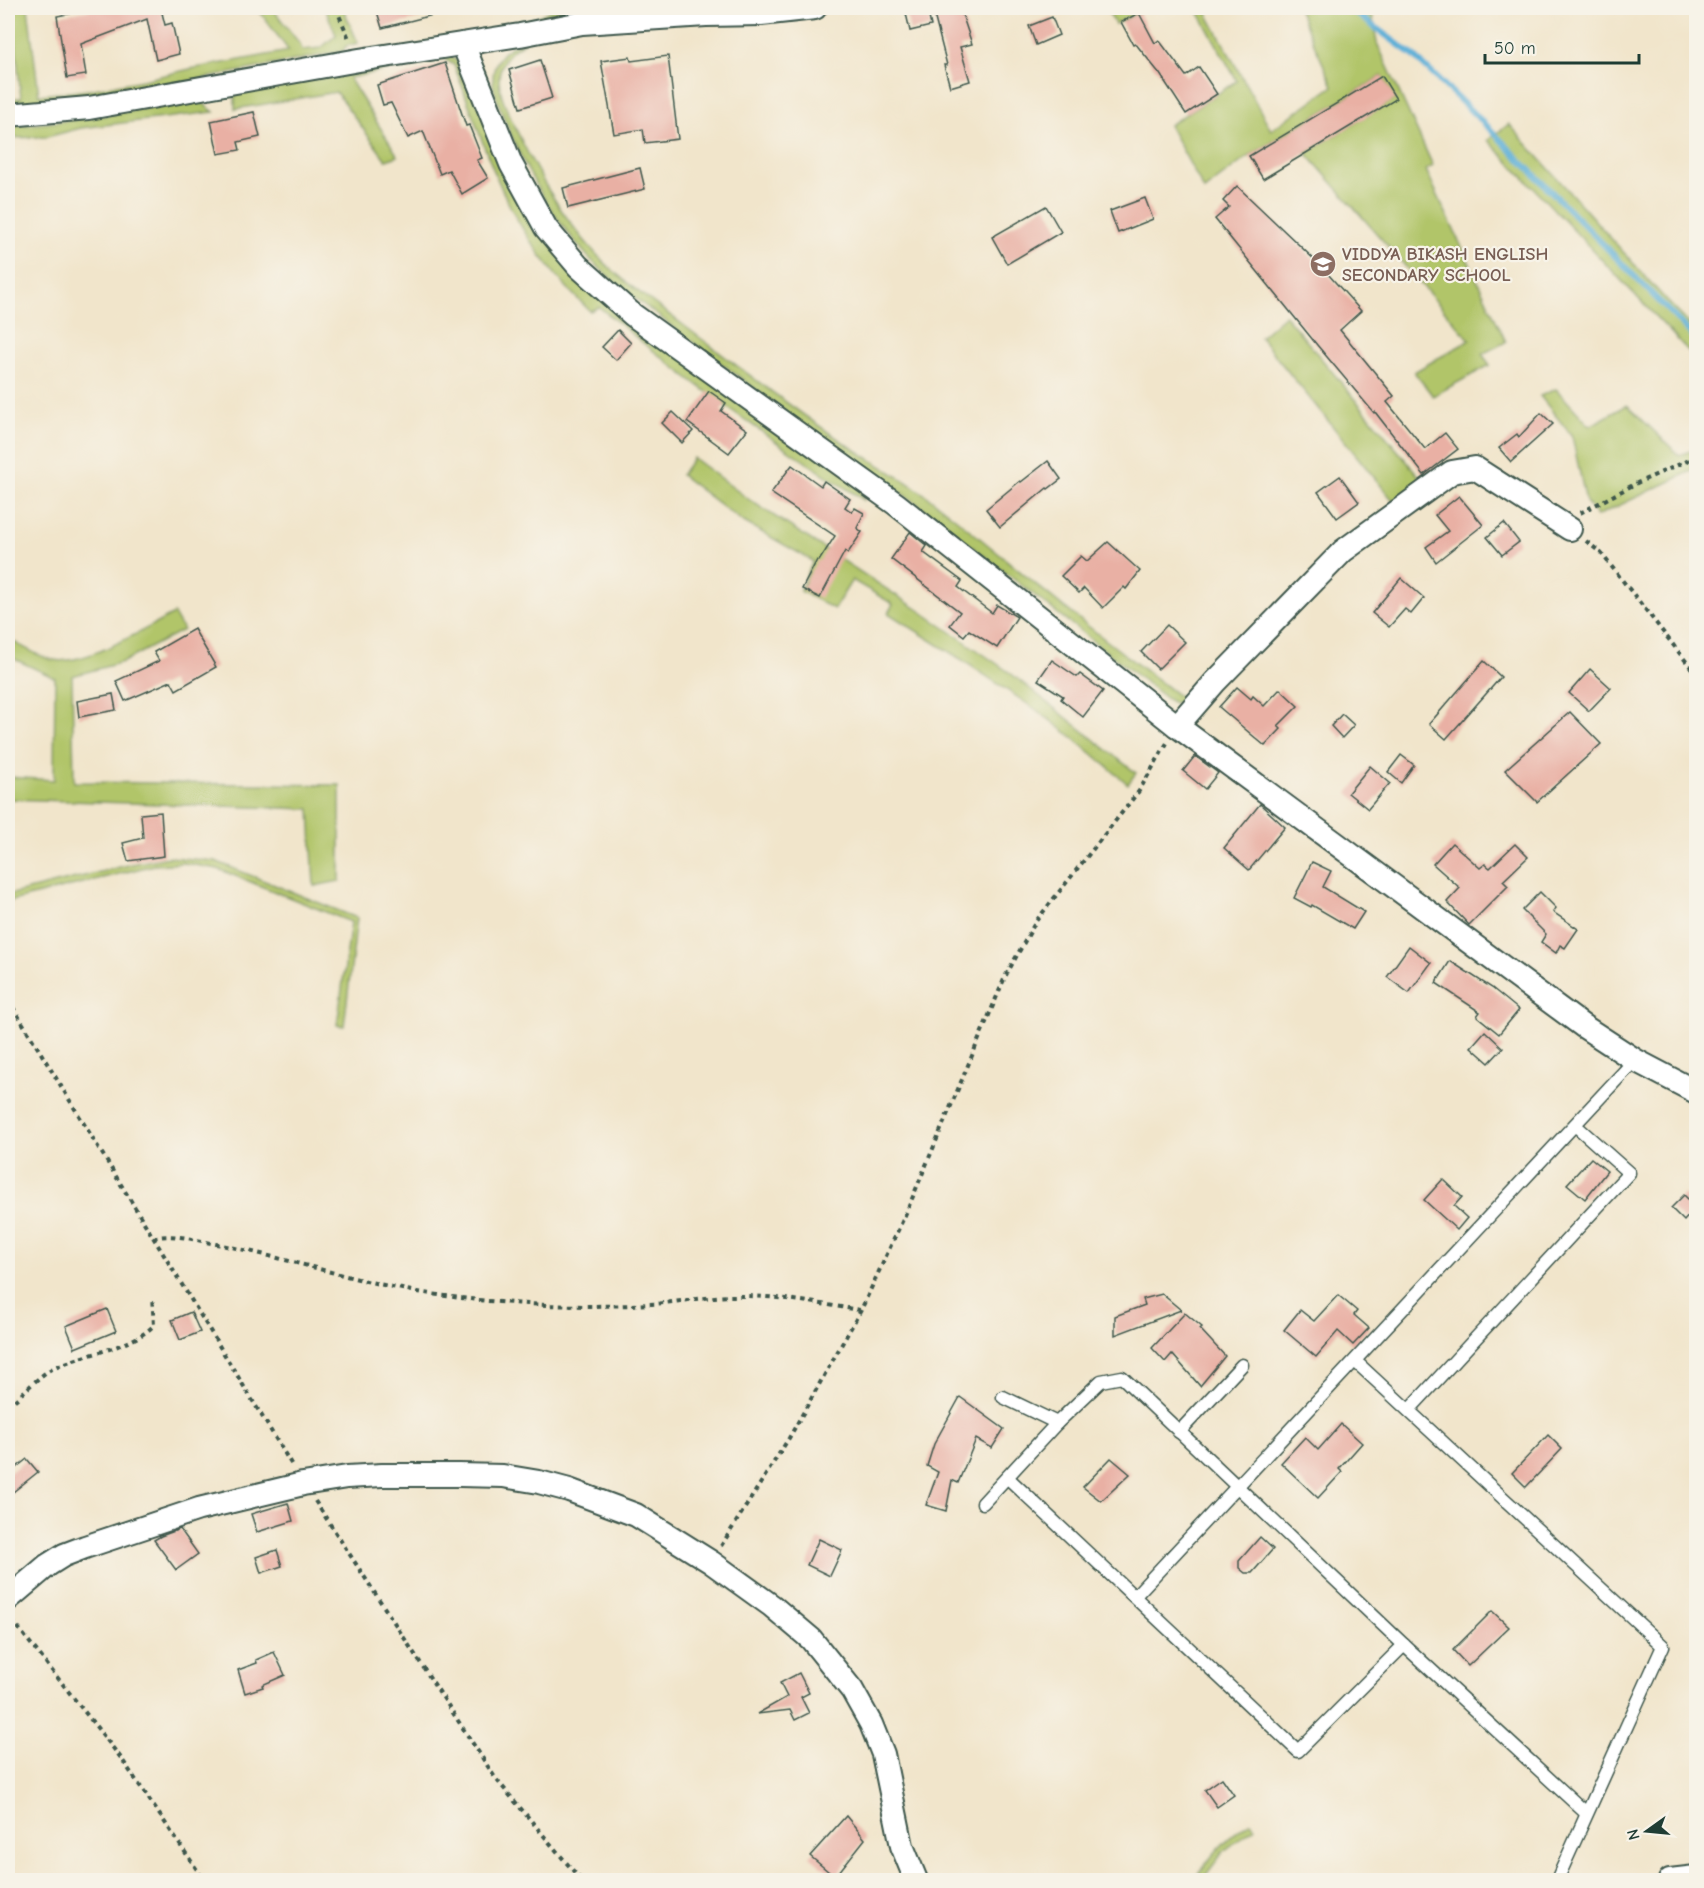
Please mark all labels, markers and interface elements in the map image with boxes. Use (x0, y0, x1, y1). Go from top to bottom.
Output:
scale bar (1485, 27, 1640, 65)
text: 50 m (1494, 38, 1536, 59)
place label: VIDDYA BIKASH ENGLISH SECONDARY SCHOOL (1342, 244, 1548, 286)
school or university icon: VIDDYA BIKASH ENGLISH SECONDARY SCHOOL (1308, 249, 1338, 279)
north arrow (1617, 1801, 1677, 1861)
text: N (1623, 1827, 1644, 1842)

